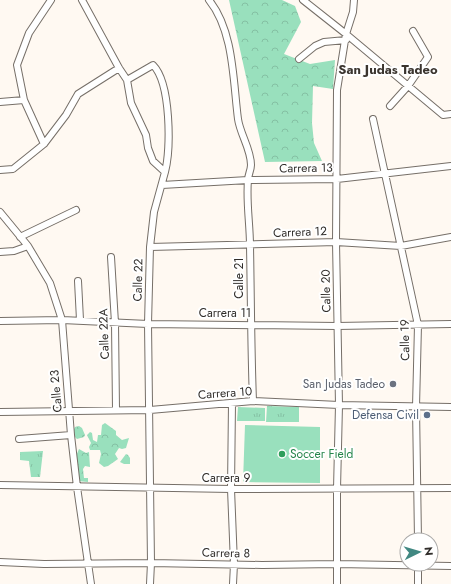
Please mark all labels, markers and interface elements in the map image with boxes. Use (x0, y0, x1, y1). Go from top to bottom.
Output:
district label: San Judas Tadeo (338, 60, 438, 79)
street label: Carrera 13 (279, 159, 333, 177)
street label: Carrera 12 (273, 222, 327, 242)
street label: Calle 21 (230, 257, 248, 299)
street label: Calle 22 (129, 258, 147, 302)
street label: Calle 20 (317, 269, 335, 313)
street label: Carrera 11 (199, 304, 251, 322)
street label: Calle 22A (94, 308, 114, 360)
street label: Calle 19 (396, 319, 414, 361)
street label: Calle 23 (45, 369, 67, 413)
place label: San Judas Tadeo (303, 375, 385, 393)
marker: San Judas Tadeo (388, 379, 398, 389)
street label: Carrera 10 (197, 382, 253, 404)
place label: Defensa Civil (352, 406, 419, 424)
marker: Defensa Civil (422, 410, 432, 420)
place label: Soccer Field (290, 445, 353, 463)
marker: Soccer Field (277, 449, 287, 459)
street label: Carrera 9 (202, 469, 250, 487)
north arrow (399, 532, 439, 572)
street label: Carrera 8 (202, 544, 250, 562)
text: N (421, 546, 437, 556)

